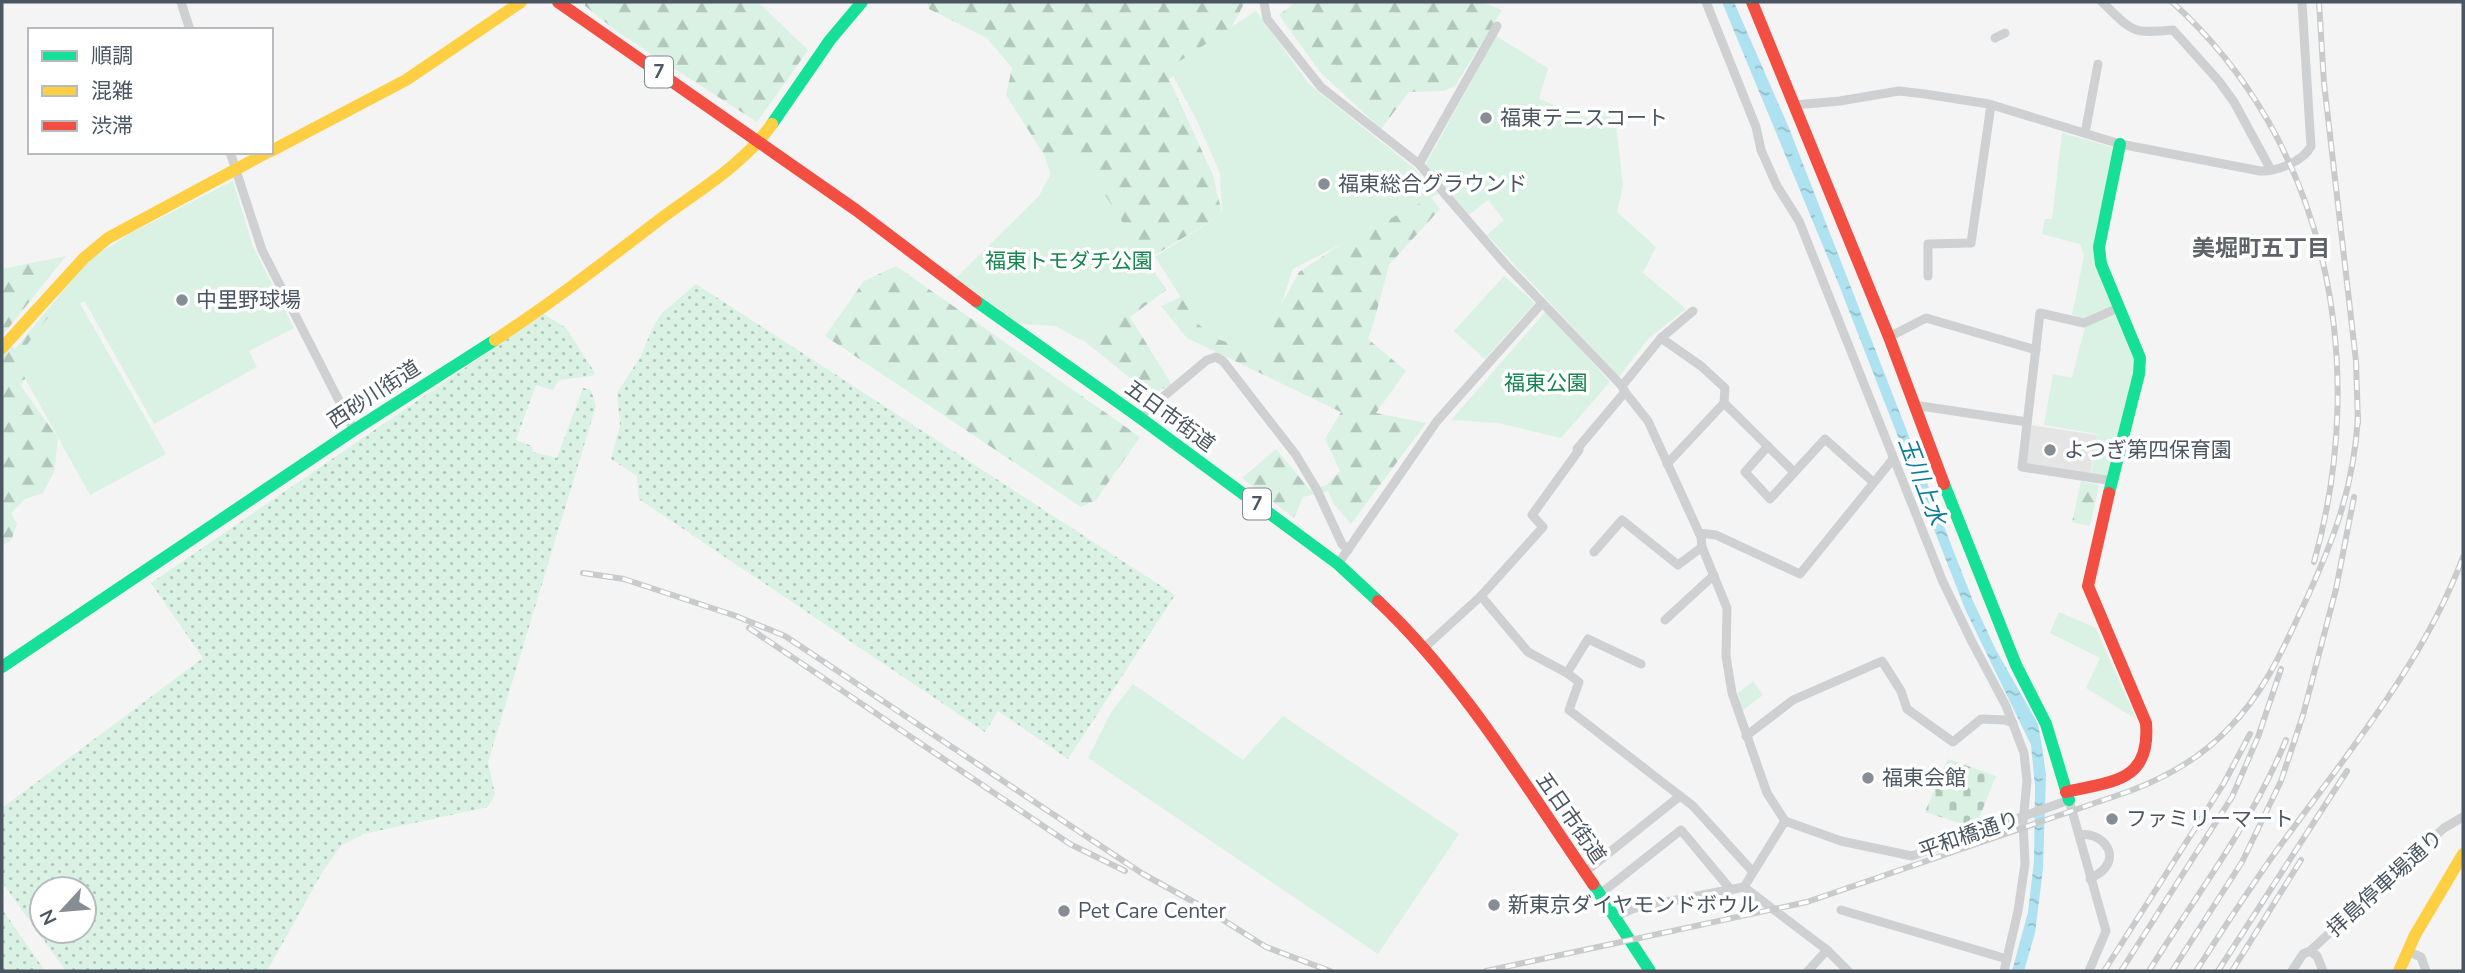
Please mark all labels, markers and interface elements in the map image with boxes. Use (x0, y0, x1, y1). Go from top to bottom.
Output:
legend (28, 28, 273, 154)
text: 順調 (91, 42, 133, 70)
road number: 7 (645, 57, 673, 88)
text: 混雑 (91, 77, 133, 105)
place label: 福東テニスコート (1500, 104, 1668, 132)
marker: 福東テニスコート (1478, 110, 1494, 126)
text: 渋滞 (91, 112, 133, 140)
place label: 福東総合グラウンド (1338, 170, 1527, 198)
marker: 福東総合グラウンド (1316, 176, 1332, 192)
district label: 美堀町五丁目 (2192, 233, 2330, 264)
park label: 福東トモダチ公園 (985, 247, 1153, 275)
place label: 中里野球場 (196, 286, 301, 314)
marker: 中里野球場 (174, 292, 190, 308)
street label: 西砂川街道 (322, 354, 426, 434)
park label: 福東公園 (1504, 369, 1588, 397)
street label: 五日市街道 (1119, 374, 1221, 458)
water label: 玉川上水 (1891, 433, 1954, 532)
place label: よつぎ第四保育園 (2064, 436, 2232, 464)
marker: よつぎ第四保育園 (2042, 442, 2058, 458)
road number: 7 (1243, 489, 1271, 520)
place label: 福東会館 (1882, 764, 1966, 792)
street label: 五日市街道 (1529, 767, 1613, 869)
marker: 福東会館 (1860, 770, 1876, 786)
street label: 平和橋通り (1915, 805, 2023, 865)
place label: ファミリーマート (2126, 805, 2294, 833)
marker: ファミリーマート (2104, 811, 2120, 827)
street label: 拝島停車場通り (2321, 823, 2449, 943)
north arrow (28, 875, 98, 945)
place label: 新東京ダイヤモンドボウル (1508, 891, 1759, 919)
place label: Pet Care Center (1078, 897, 1227, 925)
marker: 新東京ダイヤモンドボウル (1486, 897, 1502, 913)
marker: Pet Care Center (1056, 903, 1072, 919)
text: N (34, 905, 63, 929)

